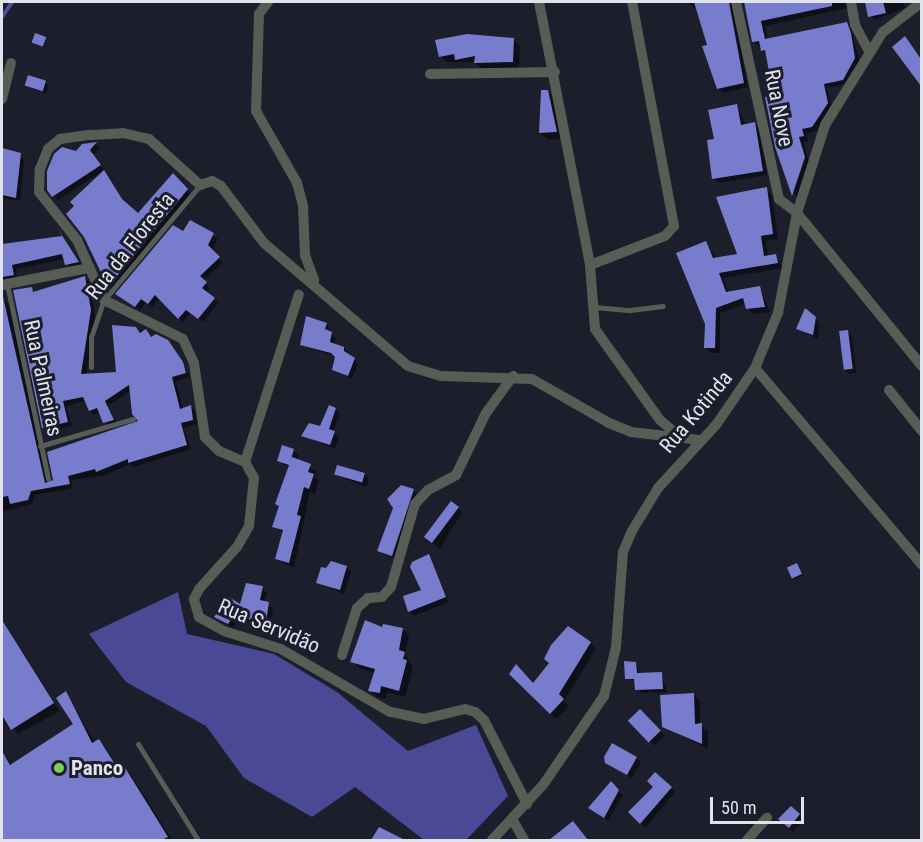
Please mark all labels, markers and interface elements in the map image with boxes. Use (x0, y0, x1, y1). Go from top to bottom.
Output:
street label: Rua Nove (759, 67, 799, 149)
street label: Rua da Floresta (80, 187, 180, 305)
street label: Rua Palmeiras (18, 317, 68, 439)
street label: Rua Kotinda (654, 366, 738, 458)
street label: Rua Servidão (214, 593, 324, 659)
place label: Panco (71, 755, 123, 781)
marker: Panco (52, 761, 66, 775)
scale bar (713, 785, 808, 823)
text: 50 m (721, 797, 756, 818)

